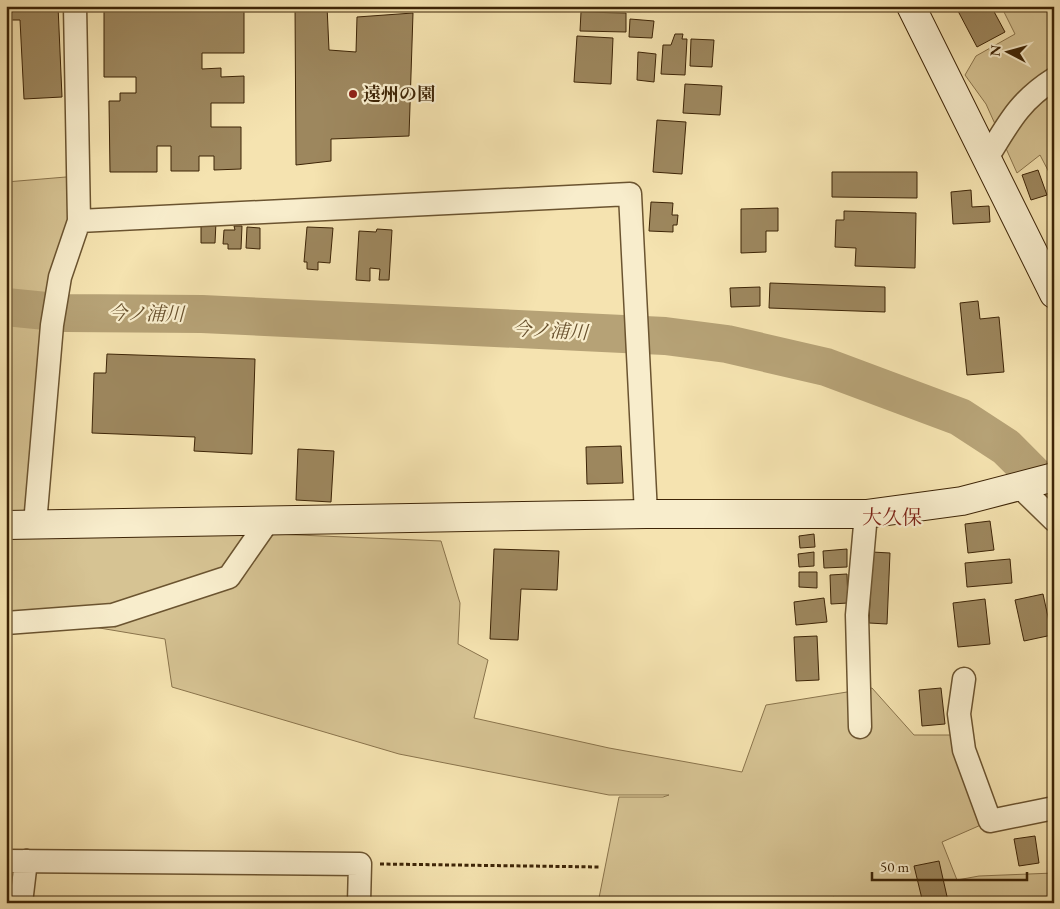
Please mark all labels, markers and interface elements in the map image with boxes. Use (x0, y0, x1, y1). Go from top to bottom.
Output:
north arrow (982, 28, 1032, 78)
text: N (986, 43, 1005, 57)
place label: 遠州の園 (363, 82, 435, 105)
marker: 遠州の園 (347, 88, 359, 100)
water label: 今ノ浦川 (108, 300, 186, 327)
water label: 今ノ浦川 (511, 316, 591, 345)
district label: 大久保 (862, 504, 922, 530)
scale bar (872, 849, 1028, 881)
text: 50 m (880, 857, 909, 876)

